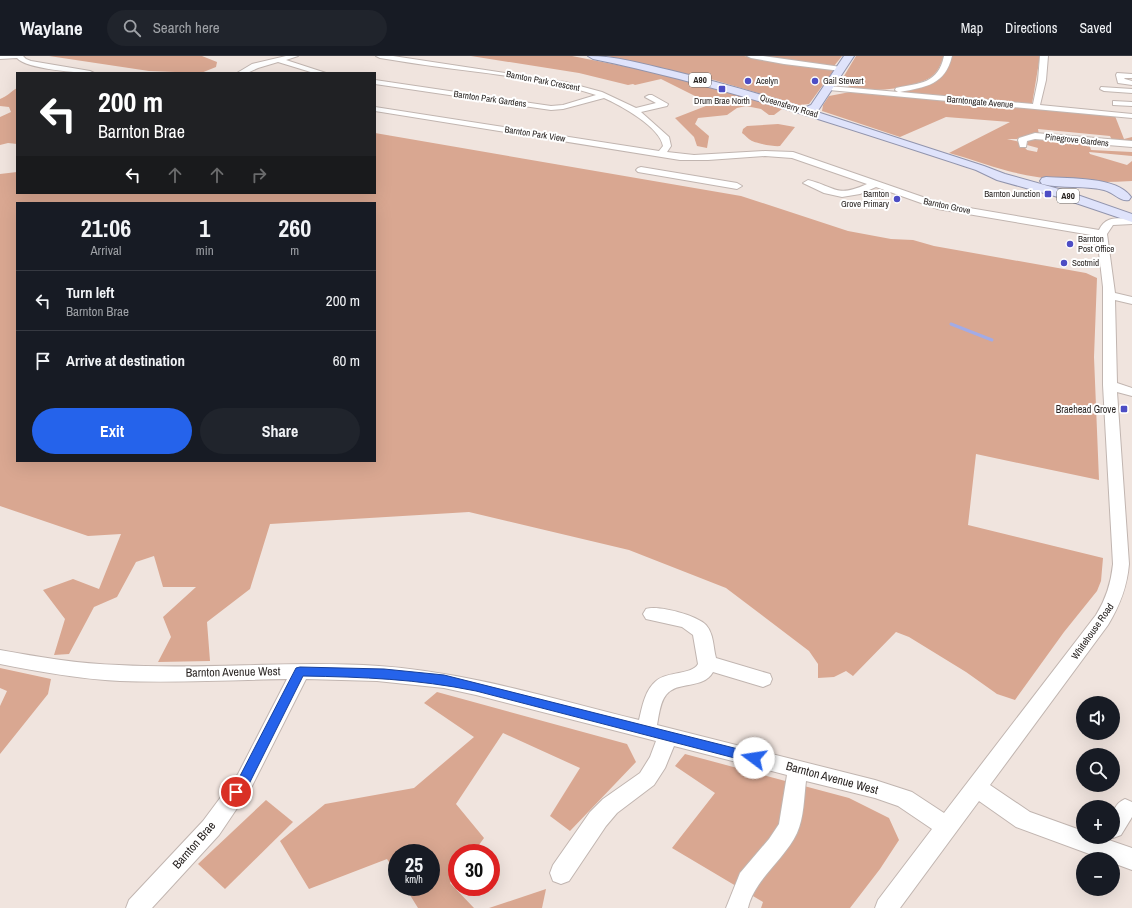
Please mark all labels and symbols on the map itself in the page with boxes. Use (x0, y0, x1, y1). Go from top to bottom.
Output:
street label: Barnton Park Crescent (505, 68, 581, 94)
road number: A90 (689, 73, 711, 87)
place label: Acelyn (755, 75, 778, 87)
place label: Gail Stewart (823, 75, 864, 87)
marker: Acelyn (743, 76, 753, 86)
marker: Gail Stewart (810, 76, 820, 86)
marker: Drum Brae North (717, 84, 727, 94)
street label: Barnton Park Gardens (453, 88, 527, 110)
street label: Queensferry Road (758, 91, 820, 121)
street label: Barntongate Avenue (946, 93, 1014, 111)
place label: Drum Brae North (694, 95, 750, 107)
street label: Barnton Park View (504, 123, 567, 145)
street label: Pinegrove Gardens (1045, 131, 1110, 149)
place label: Barnton Grove Primary (841, 188, 889, 210)
place label: Barnton Junction (984, 188, 1040, 200)
marker: Barnton Junction (1043, 189, 1053, 199)
road number: A90 (1057, 189, 1079, 203)
marker: Barnton Grove Primary (892, 194, 902, 204)
street label: Barnton Grove (922, 195, 972, 217)
place label: Barnton Post Office (1078, 233, 1114, 255)
marker: Barnton Post Office (1065, 239, 1075, 249)
place label: Scotmid (1072, 257, 1099, 269)
marker: Scotmid (1059, 258, 1069, 268)
place label: Braehead Grove (1056, 403, 1116, 416)
marker: Braehead Grove (1119, 404, 1129, 414)
street label: Whitehouse Road (1068, 601, 1117, 662)
street label: Barnton Avenue West (185, 663, 281, 681)
position arrow (733, 737, 775, 779)
street label: Barnton Avenue West (784, 758, 880, 798)
pin (219, 775, 253, 809)
street label: Barnton Brae (169, 818, 219, 872)
speed limit sign: 30 (448, 844, 500, 896)

